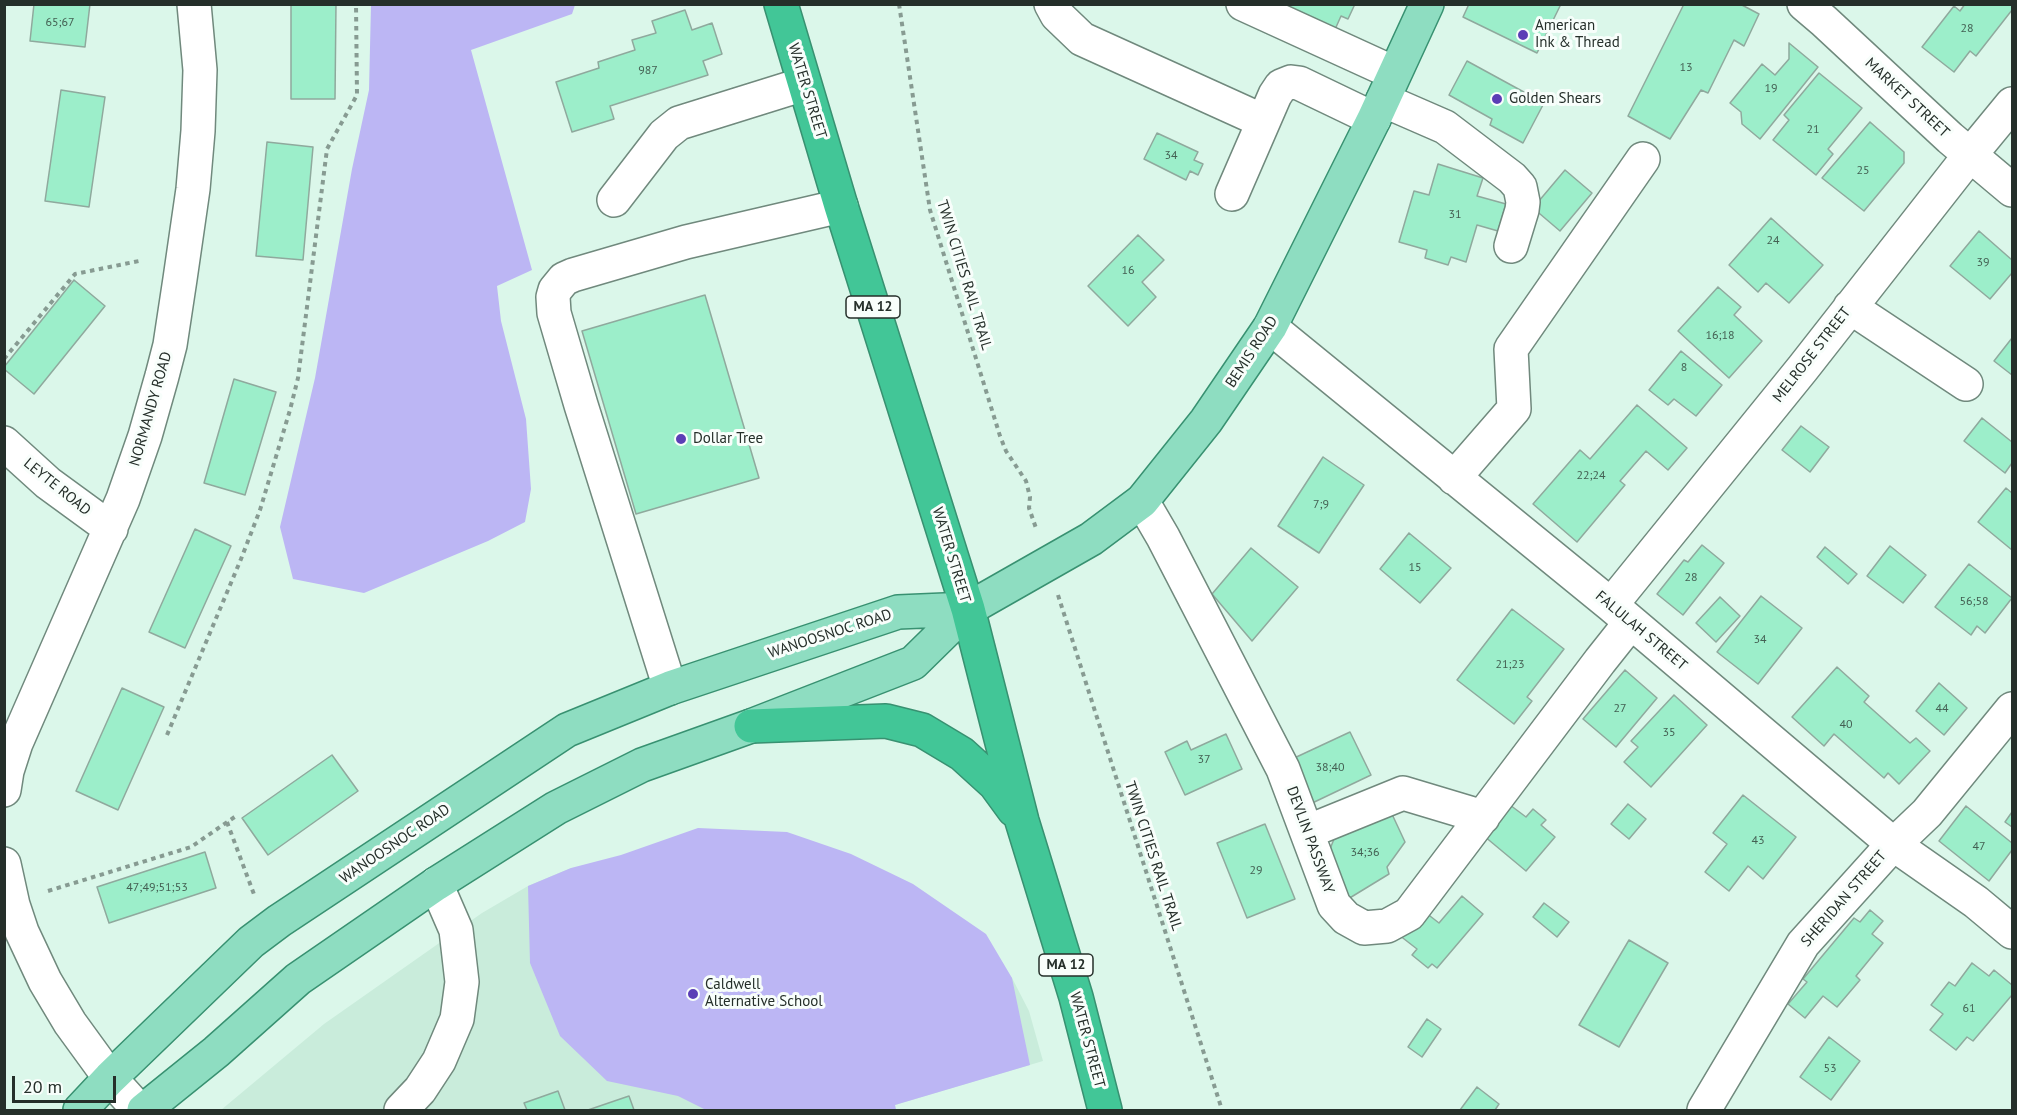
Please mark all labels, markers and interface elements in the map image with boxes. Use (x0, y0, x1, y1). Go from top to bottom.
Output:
house number: 65;67 (45, 16, 75, 30)
place label: American Ink & Thread (1535, 17, 1620, 52)
house number: 28 (1960, 22, 1974, 36)
marker: American Ink & Thread (1516, 28, 1530, 42)
street label: WATER STREET (784, 41, 830, 141)
street label: MARKET STREET (1861, 54, 1953, 142)
house number: 13 (1679, 61, 1693, 75)
house number: 987 (638, 64, 658, 78)
house number: 19 (1764, 82, 1778, 96)
place label: Golden Shears (1509, 90, 1601, 108)
marker: Golden Shears (1490, 92, 1504, 106)
house number: 21 (1806, 123, 1820, 137)
house number: 34 (1164, 149, 1178, 163)
house number: 25 (1856, 164, 1870, 178)
street label: TWIN CITIES RAIL TRAIL (933, 198, 995, 352)
house number: 31 (1448, 208, 1462, 222)
house number: 24 (1766, 234, 1780, 248)
house number: 39 (1976, 256, 1990, 270)
house number: 16 (1121, 264, 1135, 278)
road number: MA 12 (846, 296, 900, 318)
street label: MELROSE STREET (1769, 304, 1855, 406)
street label: BEMIS ROAD (1222, 313, 1282, 391)
house number: 16;18 (1705, 329, 1735, 343)
street label: NORMANDY ROAD (126, 350, 176, 468)
house number: 8 (1681, 361, 1687, 375)
place label: Dollar Tree (693, 430, 763, 448)
marker: Dollar Tree (674, 432, 688, 446)
street label: LEYTE ROAD (20, 454, 94, 520)
house number: 22;24 (1576, 469, 1606, 483)
house number: 7;9 (1313, 498, 1329, 512)
street label: WATER STREET (928, 505, 974, 605)
house number: 15 (1408, 561, 1422, 575)
house number: 28 (1684, 571, 1698, 585)
street label: FALULAH STREET (1591, 587, 1691, 675)
house number: 56;58 (1959, 595, 1989, 609)
street label: WANOOSNOC ROAD (766, 606, 894, 662)
house number: 34 (1753, 633, 1767, 647)
house number: 21;23 (1495, 658, 1525, 672)
house number: 27 (1613, 702, 1627, 716)
house number: 44 (1935, 702, 1949, 716)
house number: 40 (1839, 718, 1853, 732)
house number: 35 (1662, 726, 1676, 740)
house number: 37 (1197, 753, 1211, 767)
house number: 38;40 (1315, 761, 1345, 775)
street label: TWIN CITIES RAIL TRAIL (1120, 779, 1186, 933)
street label: DEVLIN PASSWAY (1282, 784, 1338, 896)
street label: WANOOSNOC ROAD (336, 800, 454, 888)
house number: 43 (1751, 834, 1765, 848)
house number: 47 (1972, 840, 1986, 854)
house number: 34;36 (1350, 846, 1380, 860)
street label: SHERIDAN STREET (1797, 847, 1891, 951)
house number: 29 (1249, 864, 1263, 878)
house number: 47;49;51;53 (126, 881, 188, 895)
road number: MA 12 (1039, 954, 1093, 976)
place label: Caldwell Alternative School (705, 976, 823, 1011)
marker: Caldwell Alternative School (686, 987, 700, 1001)
street label: WATER STREET (1066, 990, 1108, 1090)
house number: 61 (1962, 1002, 1976, 1016)
house number: 53 (1823, 1062, 1837, 1076)
scale bar (15, 1064, 118, 1102)
text: 20 m (23, 1075, 62, 1098)

